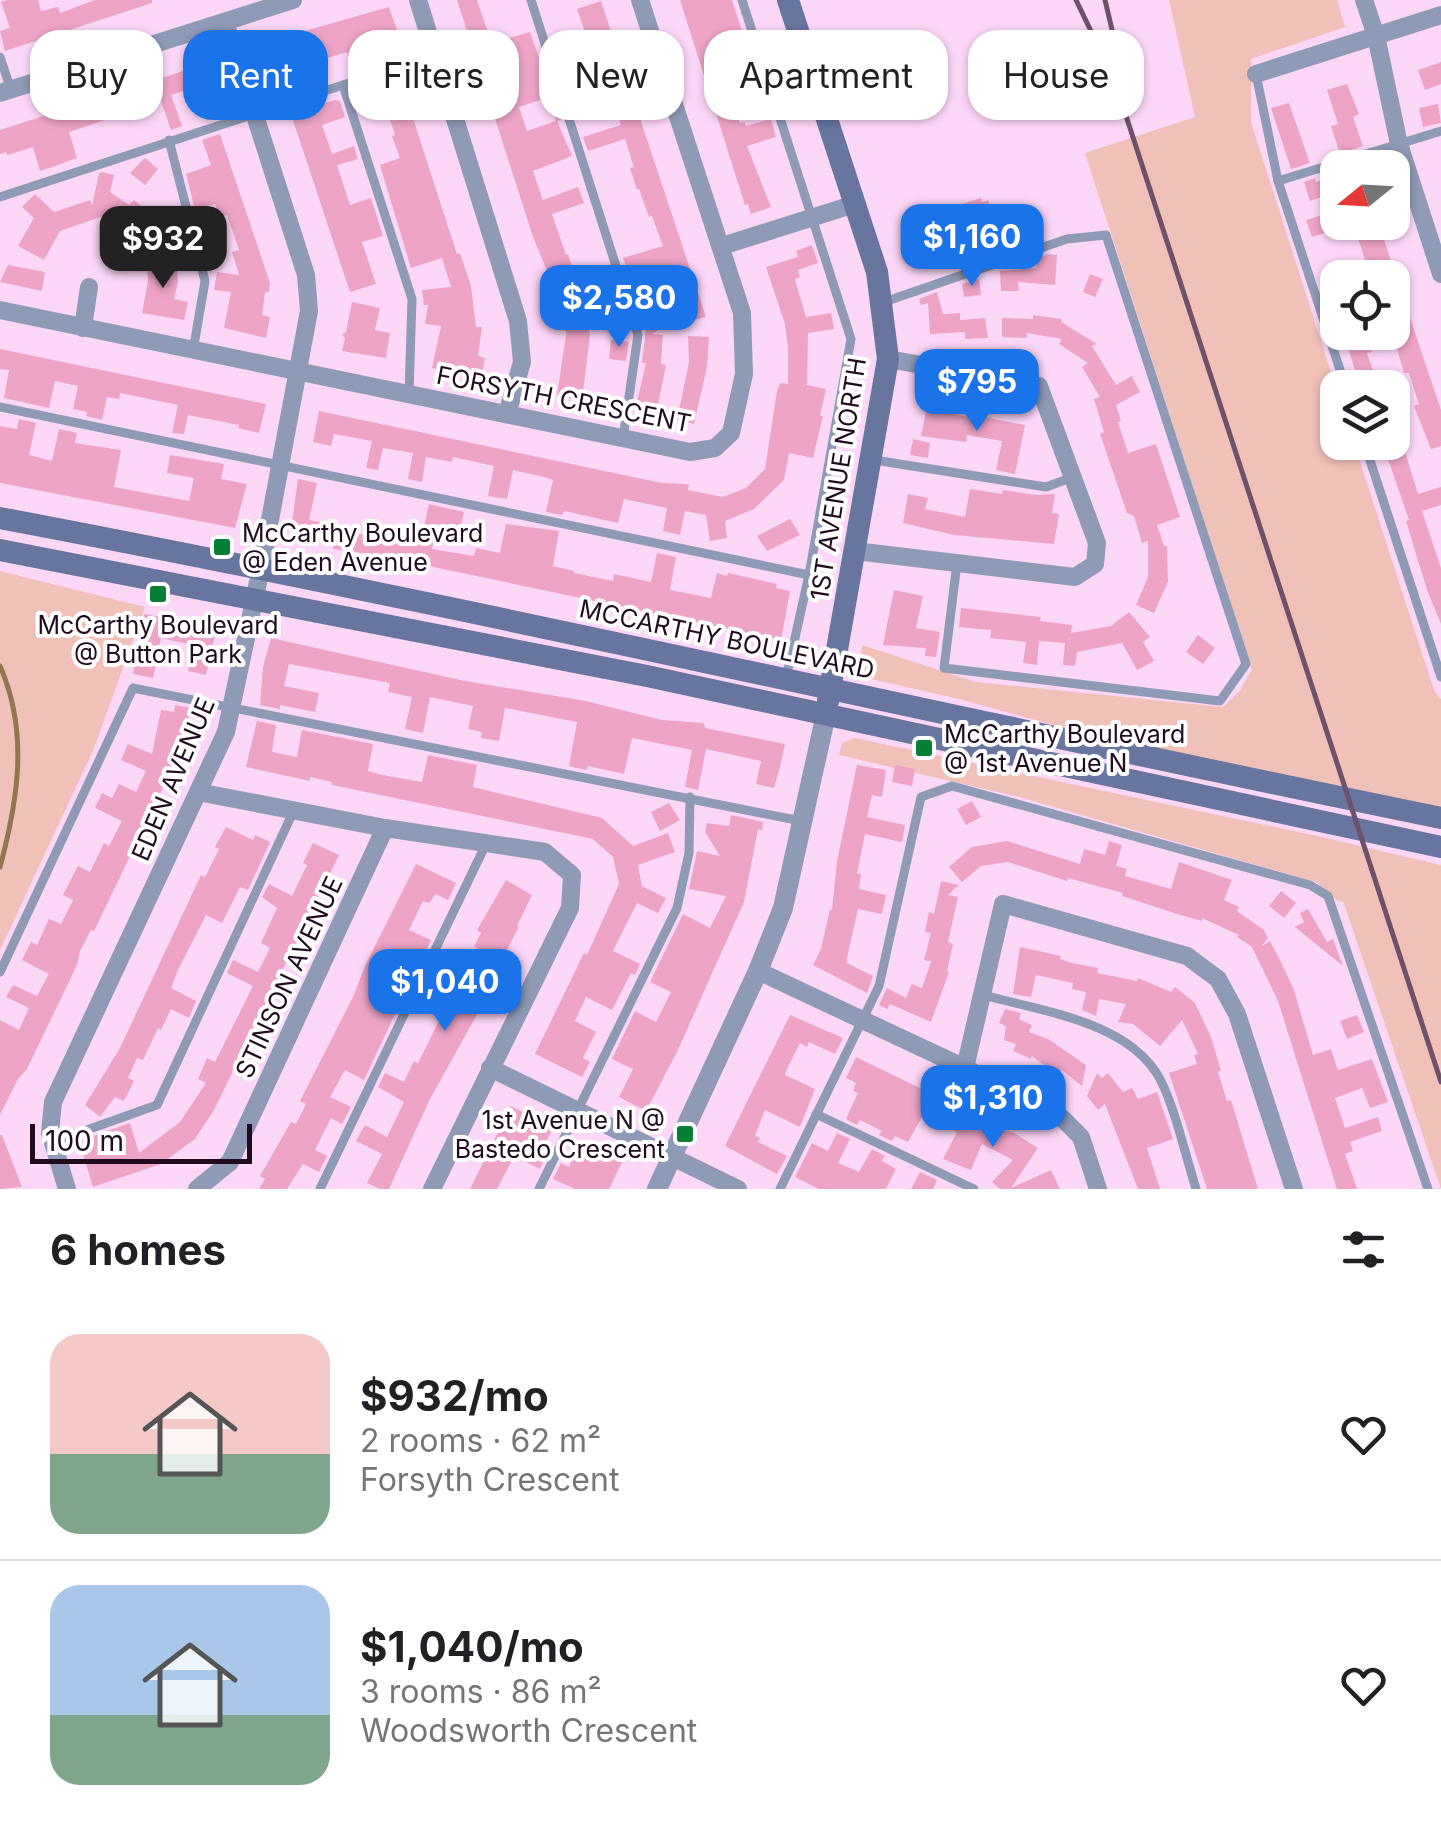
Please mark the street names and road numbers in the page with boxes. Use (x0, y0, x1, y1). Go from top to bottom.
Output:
street label: 1ST AVENUE NORTH (804, 355, 872, 603)
street label: FORSYTH CRESCENT (434, 360, 694, 438)
street label: MCCARTHY BOULEVARD (577, 593, 877, 685)
street label: EDEN AVENUE (125, 693, 221, 865)
street label: STINSON AVENUE (229, 871, 349, 1083)

